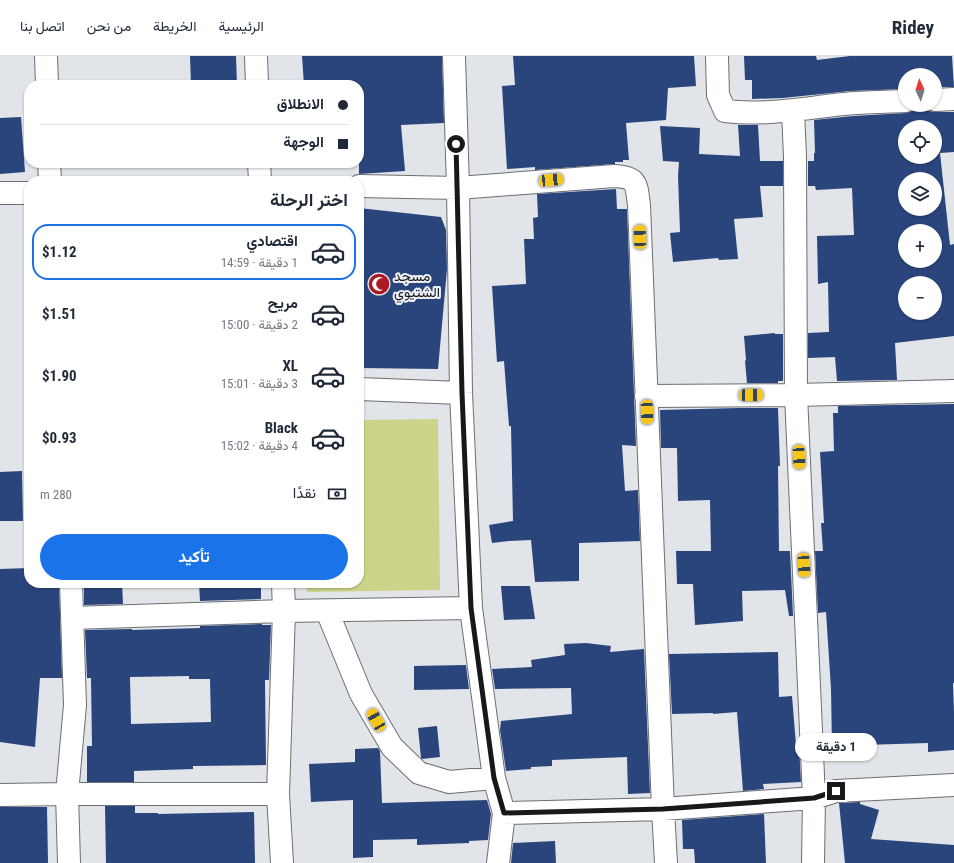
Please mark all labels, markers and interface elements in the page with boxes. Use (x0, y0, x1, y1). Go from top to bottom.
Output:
text: Ridey (892, 16, 934, 39)
text: اتصل بنا (20, 18, 65, 34)
text: من نحن (87, 18, 131, 34)
text: الخريطة (153, 18, 196, 34)
text: الرئيسية (218, 18, 264, 34)
north arrow (898, 68, 942, 112)
map controls (898, 68, 942, 320)
text: الانطلاق (277, 95, 324, 113)
button: locate (898, 120, 942, 164)
text: الوجهة (283, 133, 324, 151)
route start (447, 135, 465, 153)
button: layers (898, 172, 942, 216)
car (539, 173, 563, 187)
text: اختر الرحلة (270, 189, 348, 210)
button: + (898, 224, 942, 268)
car (634, 225, 646, 249)
text: اقتصادي (246, 232, 298, 250)
icon: car (310, 234, 346, 270)
text: $1.12 (42, 243, 77, 261)
text: 1 دقيقة · 14:59 (221, 255, 298, 270)
place label: مسجد الشتيوي (394, 268, 440, 304)
mosque icon: مسجد الشتيوي (366, 271, 392, 297)
button: − (898, 276, 942, 320)
text: مريح (268, 294, 298, 312)
icon: car (310, 296, 346, 332)
text: $1.51 (42, 305, 77, 323)
text: 2 دقيقة · 15:00 (221, 317, 298, 332)
text: XL (282, 357, 298, 375)
icon: car (310, 358, 346, 394)
text: $1.90 (42, 367, 77, 385)
text: 3 دقيقة · 15:01 (221, 376, 298, 391)
car (739, 389, 763, 401)
car (641, 400, 653, 424)
text: Black (265, 419, 298, 437)
icon: car (310, 420, 346, 456)
text: $0.93 (42, 429, 77, 447)
text: 4 دقيقة · 15:02 (221, 438, 298, 453)
car (792, 445, 806, 469)
icon: cash (326, 483, 348, 505)
text: نقدًا (293, 484, 316, 502)
text: 280 m (40, 487, 72, 502)
button: تأكيد (40, 534, 348, 580)
car (797, 553, 811, 577)
car (365, 707, 387, 733)
callout: 1 دقيقة (795, 733, 877, 761)
text: 1 دقيقة (816, 739, 856, 754)
route end (827, 782, 845, 800)

